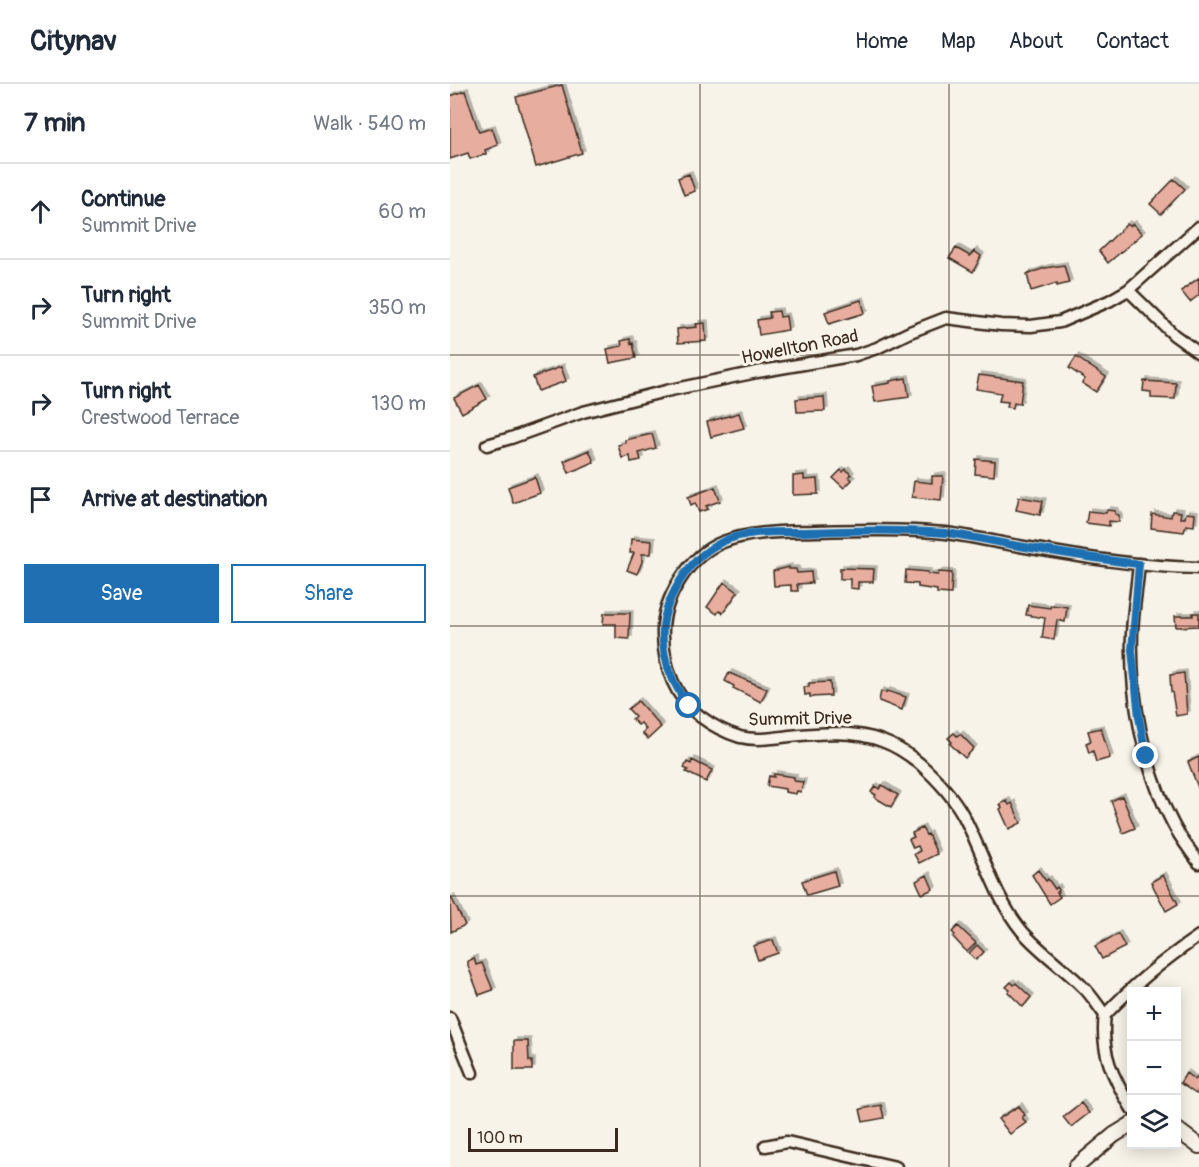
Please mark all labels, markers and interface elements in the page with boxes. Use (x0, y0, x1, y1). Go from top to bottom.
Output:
text: Citynav (30, 24, 117, 59)
text: Home (855, 28, 908, 55)
text: Map (941, 28, 976, 55)
text: About (1009, 28, 1063, 55)
text: Contact (1096, 28, 1169, 55)
text: 7 min (24, 107, 86, 139)
text: Walk · 540 m (313, 111, 426, 136)
text: Continue (81, 185, 165, 213)
icon: ahead (24, 195, 57, 228)
text: 60 m (379, 199, 426, 224)
text: Summit Drive (81, 213, 196, 238)
text: Turn right (81, 281, 171, 309)
icon: right (24, 291, 57, 324)
text: 350 m (368, 295, 426, 320)
text: Summit Drive (81, 309, 196, 334)
street label: Howellton Road (740, 324, 860, 370)
text: Turn right (81, 377, 171, 405)
icon: right (24, 387, 57, 420)
text: 130 m (371, 391, 426, 416)
text: Crestwood Terrace (81, 405, 239, 430)
icon: arrive (24, 483, 57, 516)
text: Arrive at destination (81, 485, 267, 513)
button: Save (24, 564, 219, 623)
button: Share (231, 564, 426, 623)
route start (675, 692, 701, 718)
street label: Summit Drive (748, 707, 852, 731)
route end (1132, 742, 1158, 768)
map controls (1127, 987, 1181, 1149)
button: + (1127, 987, 1181, 1041)
button: − (1127, 1041, 1181, 1095)
button: layers (1127, 1095, 1181, 1149)
scale bar (468, 1125, 618, 1152)
text: 100 m (477, 1128, 523, 1148)

